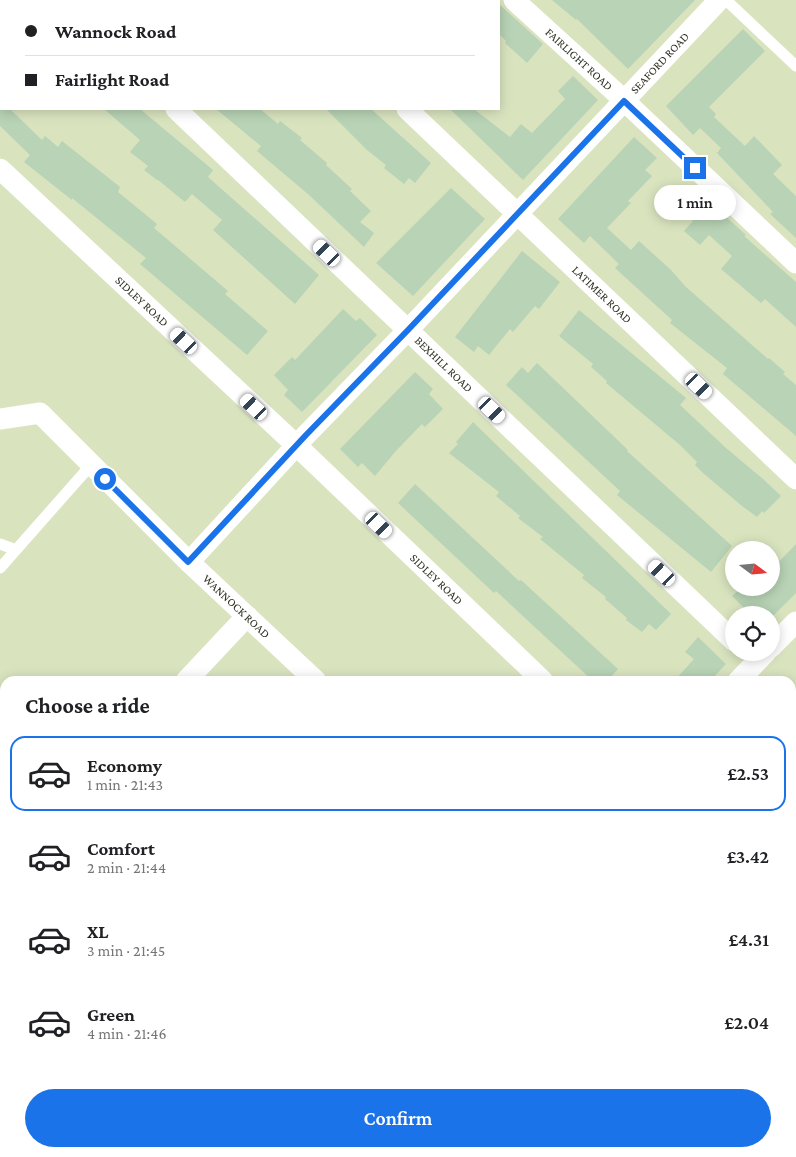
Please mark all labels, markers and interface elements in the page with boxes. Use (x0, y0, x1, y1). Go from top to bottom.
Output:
text: Wannock Road (55, 21, 176, 42)
street label: FAIRLIGHT ROAD (543, 25, 616, 93)
street label: SEAFORD ROAD (627, 29, 692, 97)
text: Fairlight Road (55, 69, 169, 90)
route end (684, 157, 706, 179)
callout: 1 min (654, 186, 736, 220)
text: 1 min (677, 194, 713, 211)
car (310, 237, 343, 269)
street label: LATIMER ROAD (569, 263, 635, 326)
street label: SIDLEY ROAD (112, 273, 171, 329)
car (167, 325, 200, 357)
street label: BEXHILL ROAD (412, 333, 476, 395)
car (682, 370, 715, 402)
car (237, 391, 270, 423)
car (475, 394, 508, 426)
route start (94, 468, 116, 490)
car (362, 509, 395, 541)
north arrow (725, 541, 780, 596)
map controls (725, 541, 780, 661)
street label: SIDLEY ROAD (407, 551, 466, 608)
car (645, 557, 678, 589)
street label: WANNOCK ROAD (200, 572, 273, 641)
button: locate (725, 606, 780, 661)
text: Choose a ride (25, 693, 150, 718)
icon: car (27, 751, 72, 796)
text: Economy (87, 755, 162, 776)
text: £2.53 (727, 763, 769, 784)
text: 1 min · 21:43 (87, 776, 163, 793)
icon: car (27, 834, 72, 879)
text: Comfort (87, 838, 155, 859)
text: £3.42 (727, 846, 769, 867)
text: 2 min · 21:44 (87, 859, 166, 876)
icon: car (27, 917, 72, 962)
text: XL (87, 921, 109, 942)
text: £4.31 (729, 929, 769, 950)
text: 3 min · 21:45 (87, 942, 165, 959)
icon: car (27, 1000, 72, 1045)
text: Green (87, 1004, 135, 1025)
text: £2.04 (724, 1012, 769, 1033)
text: 4 min · 21:46 (87, 1025, 167, 1042)
button: Confirm (25, 1089, 771, 1147)

